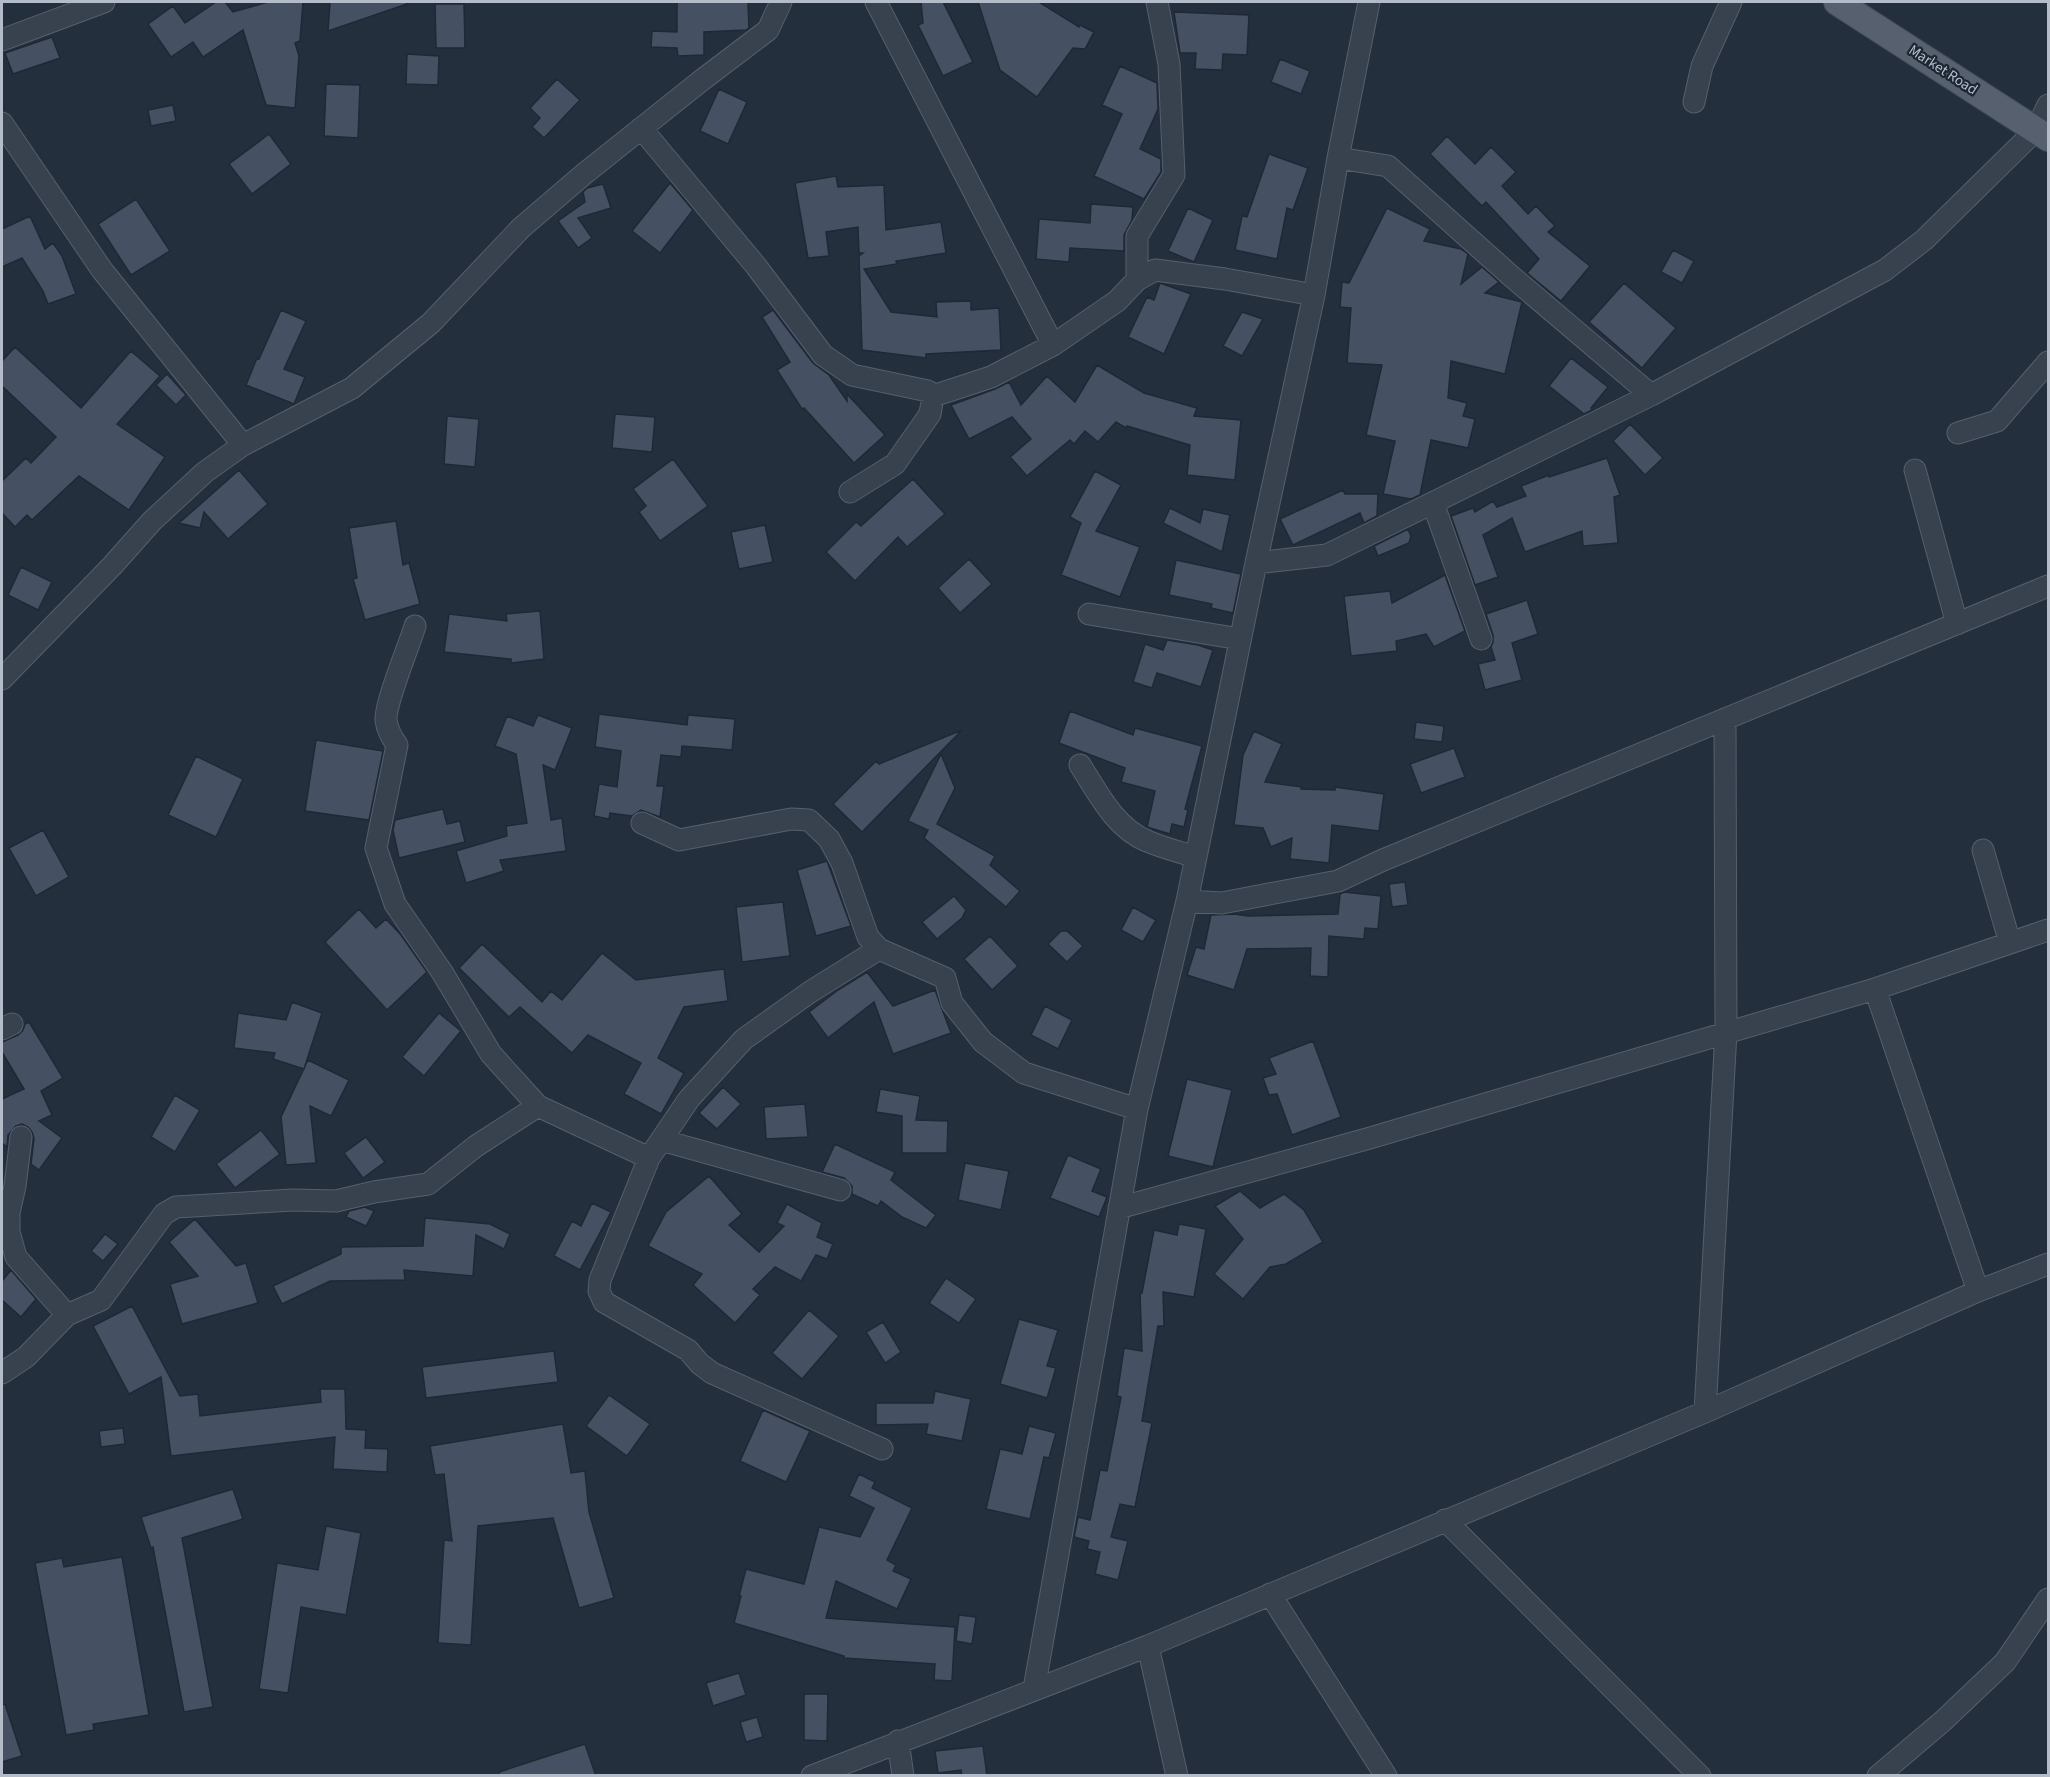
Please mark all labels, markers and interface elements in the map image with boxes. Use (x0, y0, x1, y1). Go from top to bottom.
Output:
street label: Market Road (1904, 40, 1982, 100)

